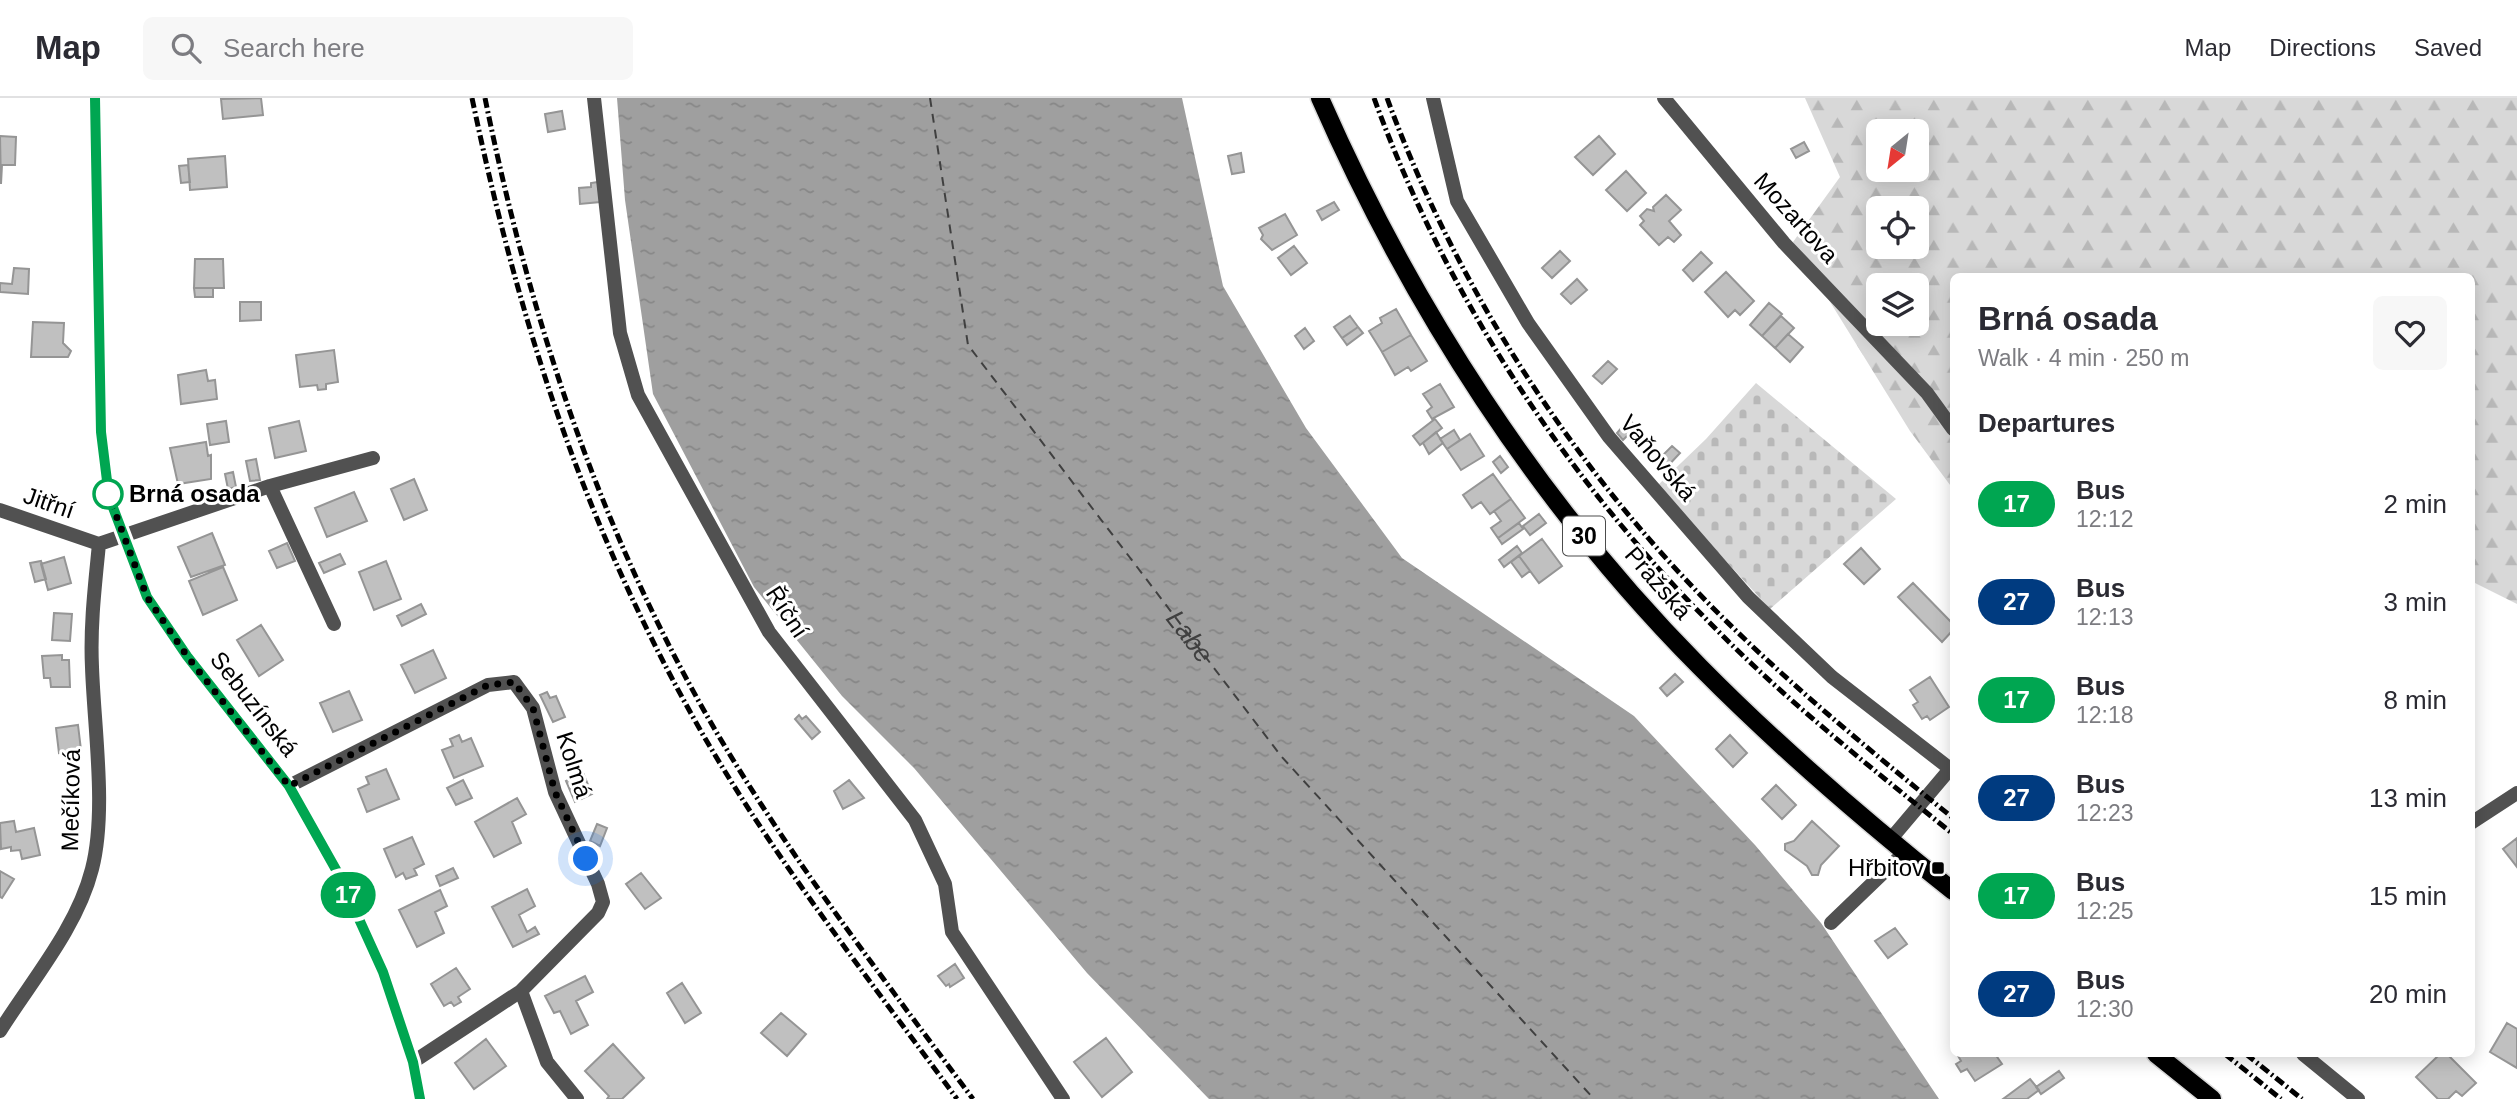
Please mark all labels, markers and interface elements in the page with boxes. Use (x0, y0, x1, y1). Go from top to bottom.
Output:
search box (143, 17, 633, 80)
text: Map (35, 29, 101, 66)
icon: search (167, 29, 205, 67)
text: Search here (223, 33, 365, 63)
text: Map (2185, 34, 2231, 61)
text: Directions (2269, 34, 2376, 61)
text: Saved (2414, 34, 2482, 61)
north arrow (1866, 119, 1928, 182)
map controls (1866, 119, 1929, 336)
street label: Mozartova (1749, 167, 1844, 269)
button: locate (1866, 196, 1929, 259)
button: layers (1866, 273, 1929, 336)
button: heart (2373, 296, 2447, 370)
text: Brná osada (1978, 300, 2158, 337)
text: Walk · 4 min · 250 m (1978, 345, 2189, 371)
text: Departures (1978, 408, 2115, 438)
street label: Vaňovská (1615, 409, 1702, 507)
text: Bus (2076, 475, 2125, 505)
marker: Brná osada (93, 479, 123, 509)
place label: Brná osada (129, 480, 260, 507)
street label: Jitřní (20, 481, 78, 524)
text: 2 min (2383, 489, 2447, 519)
text: 17 (2003, 490, 2030, 517)
text: 12:12 (2076, 506, 2134, 532)
road number: 30 (1563, 516, 1605, 556)
street label: Pražská (1620, 541, 1697, 625)
text: Bus (2076, 573, 2125, 603)
street label: Říční (761, 581, 814, 643)
text: 3 min (2383, 587, 2447, 617)
text: 27 (2003, 588, 2030, 615)
water label: Labe (1160, 604, 1219, 668)
text: 12:13 (2076, 604, 2134, 630)
street label: Sebuzínská (205, 646, 304, 762)
text: Bus (2076, 671, 2125, 701)
text: 8 min (2383, 685, 2447, 715)
text: 17 (2003, 686, 2030, 713)
text: 12:18 (2076, 702, 2134, 728)
street label: Kolmá (551, 728, 598, 802)
street label: Mečíková (56, 748, 85, 852)
text: Bus (2076, 769, 2125, 799)
text: 13 min (2369, 783, 2447, 813)
text: 27 (2003, 784, 2030, 811)
text: 12:23 (2076, 800, 2134, 826)
your location (568, 841, 603, 876)
place label: Hřbitov (1848, 854, 1924, 881)
marker: Hřbitov (1930, 860, 1946, 876)
text: Bus (2076, 867, 2125, 897)
line badge: 17 (316, 872, 380, 918)
text: 17 (335, 881, 361, 908)
text: 15 min (2369, 881, 2447, 911)
text: 17 (2003, 882, 2030, 909)
text: 12:25 (2076, 898, 2134, 924)
text: Bus (2076, 965, 2125, 995)
text: 20 min (2369, 979, 2447, 1009)
text: 27 (2003, 980, 2030, 1007)
text: 12:30 (2076, 996, 2134, 1022)

